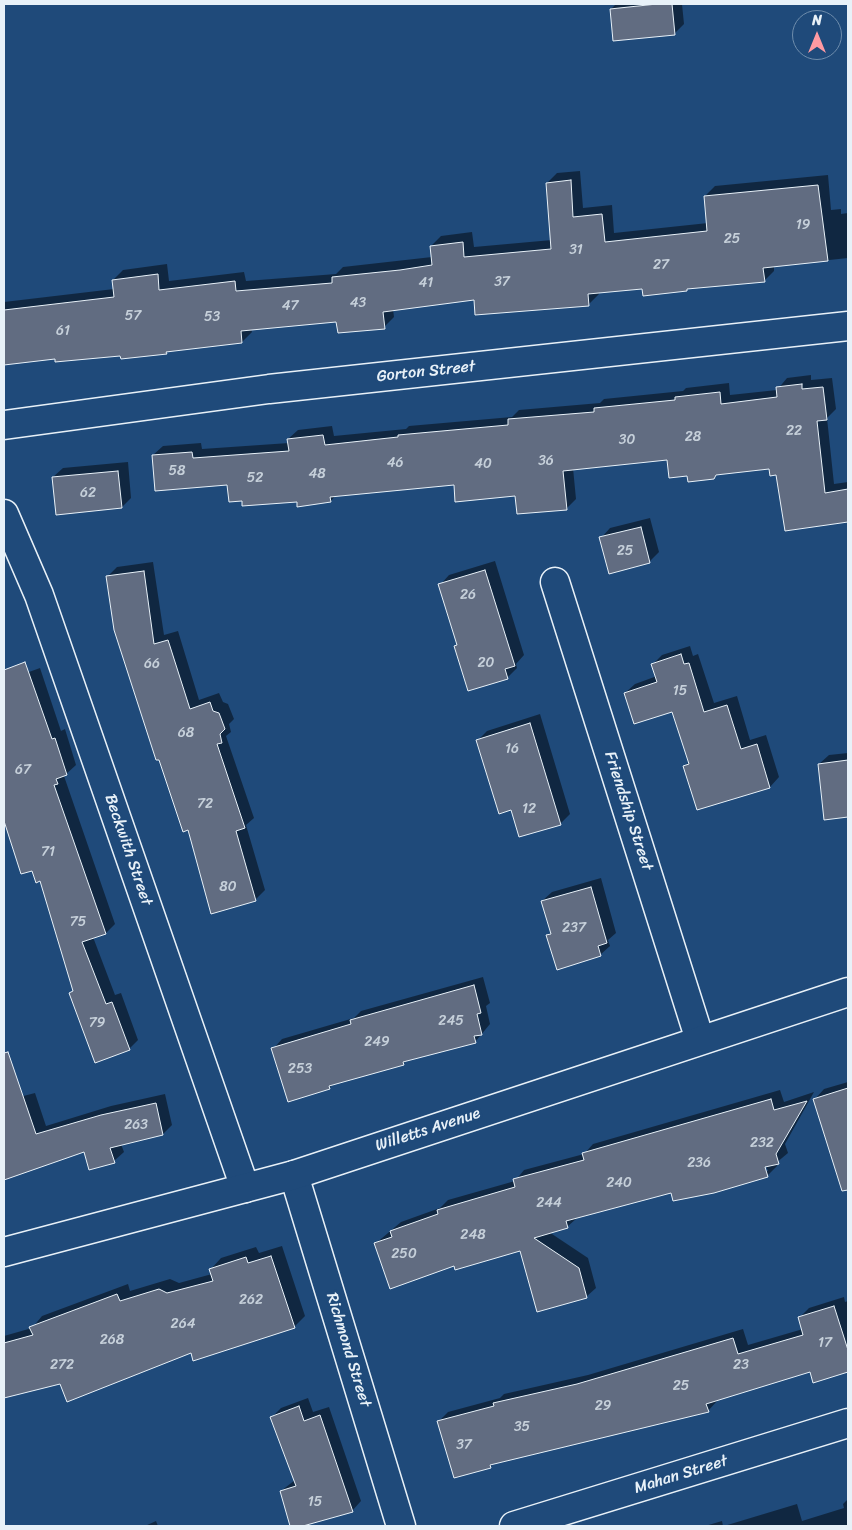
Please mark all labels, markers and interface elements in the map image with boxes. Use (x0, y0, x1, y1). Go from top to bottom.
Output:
text: N (812, 8, 822, 33)
north arrow (792, 10, 842, 60)
house number: 19 (796, 217, 810, 233)
house number: 25 (724, 231, 740, 247)
house number: 31 (569, 242, 583, 258)
house number: 27 (653, 257, 669, 273)
house number: 37 (494, 274, 510, 290)
house number: 41 (419, 275, 433, 291)
house number: 43 (350, 295, 366, 311)
house number: 47 (282, 298, 298, 314)
house number: 57 (125, 308, 141, 324)
house number: 53 (204, 309, 220, 325)
house number: 61 (56, 323, 70, 339)
street label: Gorton Street (376, 357, 476, 387)
house number: 22 (786, 423, 802, 439)
house number: 28 (685, 429, 701, 445)
house number: 30 (619, 432, 635, 448)
house number: 36 (538, 453, 554, 469)
house number: 46 (387, 455, 403, 471)
house number: 40 (474, 456, 492, 472)
house number: 58 (169, 463, 185, 479)
house number: 48 (308, 466, 326, 482)
house number: 52 (247, 470, 263, 486)
house number: 62 (80, 485, 96, 501)
house number: 25 (617, 543, 633, 559)
house number: 26 (460, 587, 476, 603)
house number: 20 (478, 655, 494, 671)
house number: 66 (144, 656, 160, 672)
house number: 15 (673, 683, 687, 699)
house number: 68 (178, 725, 194, 741)
house number: 16 (505, 741, 519, 757)
street label: Friendship Street (600, 749, 656, 873)
house number: 67 (15, 762, 31, 778)
street label: Beckwith Street (100, 792, 156, 908)
house number: 72 (197, 796, 213, 812)
house number: 12 (522, 801, 536, 817)
house number: 71 (41, 844, 55, 860)
house number: 80 (219, 879, 237, 895)
house number: 75 (70, 914, 86, 930)
house number: 237 (562, 920, 586, 936)
house number: 245 (438, 1013, 464, 1029)
house number: 79 (89, 1015, 105, 1031)
house number: 249 (364, 1034, 390, 1050)
house number: 253 (288, 1061, 312, 1077)
street label: Willetts Avenue (373, 1104, 483, 1156)
house number: 263 (124, 1117, 148, 1133)
house number: 232 (750, 1135, 774, 1151)
house number: 236 (687, 1155, 711, 1171)
house number: 240 (606, 1175, 632, 1191)
house number: 244 (536, 1195, 562, 1211)
house number: 248 (460, 1227, 486, 1243)
house number: 250 (391, 1246, 417, 1262)
street label: Richmond Street (321, 1290, 375, 1410)
house number: 262 (239, 1292, 263, 1308)
house number: 264 (171, 1316, 195, 1332)
house number: 268 (100, 1332, 124, 1348)
house number: 17 (818, 1335, 832, 1351)
house number: 272 (50, 1357, 74, 1373)
house number: 23 (733, 1357, 749, 1373)
house number: 25 (673, 1378, 689, 1394)
house number: 29 (595, 1398, 611, 1414)
house number: 35 (514, 1419, 530, 1435)
house number: 37 (456, 1437, 472, 1453)
street label: Mahan Street (632, 1452, 730, 1498)
house number: 15 (308, 1494, 322, 1510)

